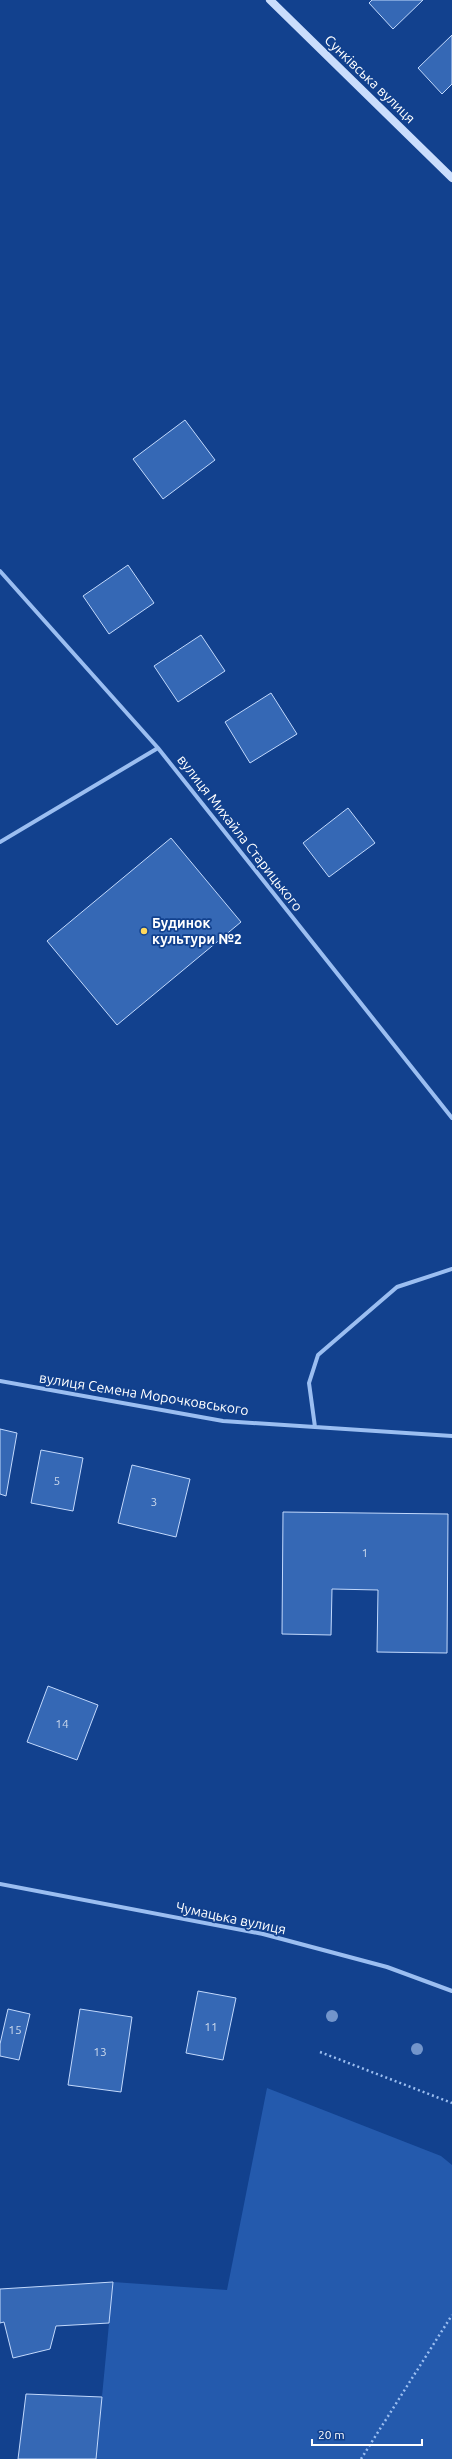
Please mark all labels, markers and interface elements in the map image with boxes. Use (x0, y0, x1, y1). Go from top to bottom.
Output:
street label: Сунківська вулиця (321, 32, 419, 126)
street label: вулиця Михайла Старицького (174, 752, 306, 914)
place label: Будинок культури №2 (152, 915, 242, 947)
marker: Будинок культури №2 (139, 926, 149, 936)
street label: вулиця Семена Морочковського (38, 1370, 250, 1418)
house number: 5 (54, 1474, 60, 1487)
house number: 3 (151, 1495, 157, 1508)
house number: 1 (362, 1546, 368, 1559)
house number: 14 (55, 1717, 69, 1730)
street label: Чумацька вулиця (174, 1899, 288, 1937)
house number: 11 (204, 2020, 218, 2033)
house number: 15 (8, 2023, 22, 2036)
house number: 13 (93, 2045, 107, 2058)
scale bar (312, 2421, 422, 2447)
text: 20 m (318, 2428, 345, 2441)

